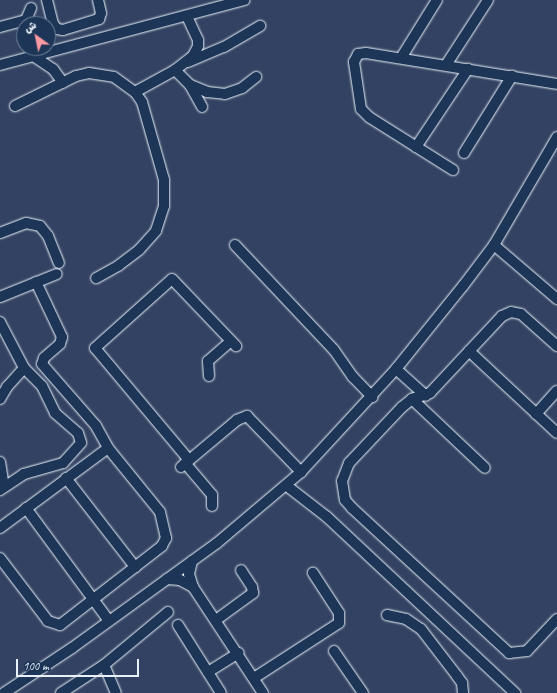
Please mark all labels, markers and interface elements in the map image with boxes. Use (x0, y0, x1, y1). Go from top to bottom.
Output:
north arrow (16, 16, 56, 56)
text: ش (21, 18, 39, 36)
scale bar (18, 651, 141, 677)
text: 100 m (23, 658, 49, 674)

